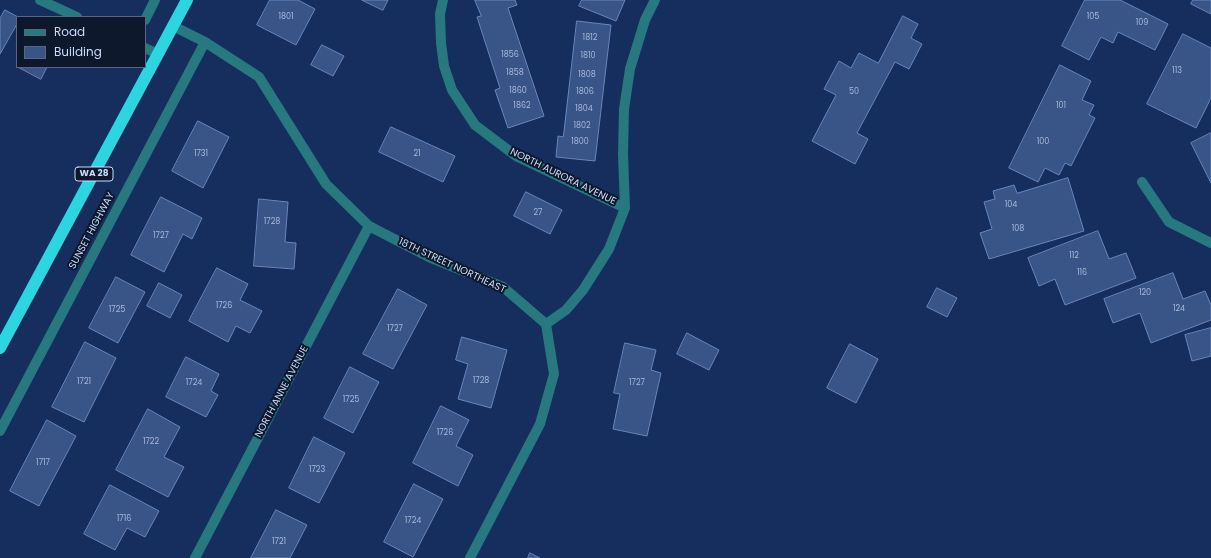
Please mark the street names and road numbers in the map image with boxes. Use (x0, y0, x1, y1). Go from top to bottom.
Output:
street label: NORTH AURORA AVENUE (508, 146, 618, 208)
road number: WA 28 (75, 167, 113, 181)
street label: SUNSET HIGHWAY (67, 191, 117, 271)
street label: 18TH STREET NORTHEAST (397, 236, 507, 296)
street label: NORTH ANNE AVENUE (253, 344, 311, 440)

